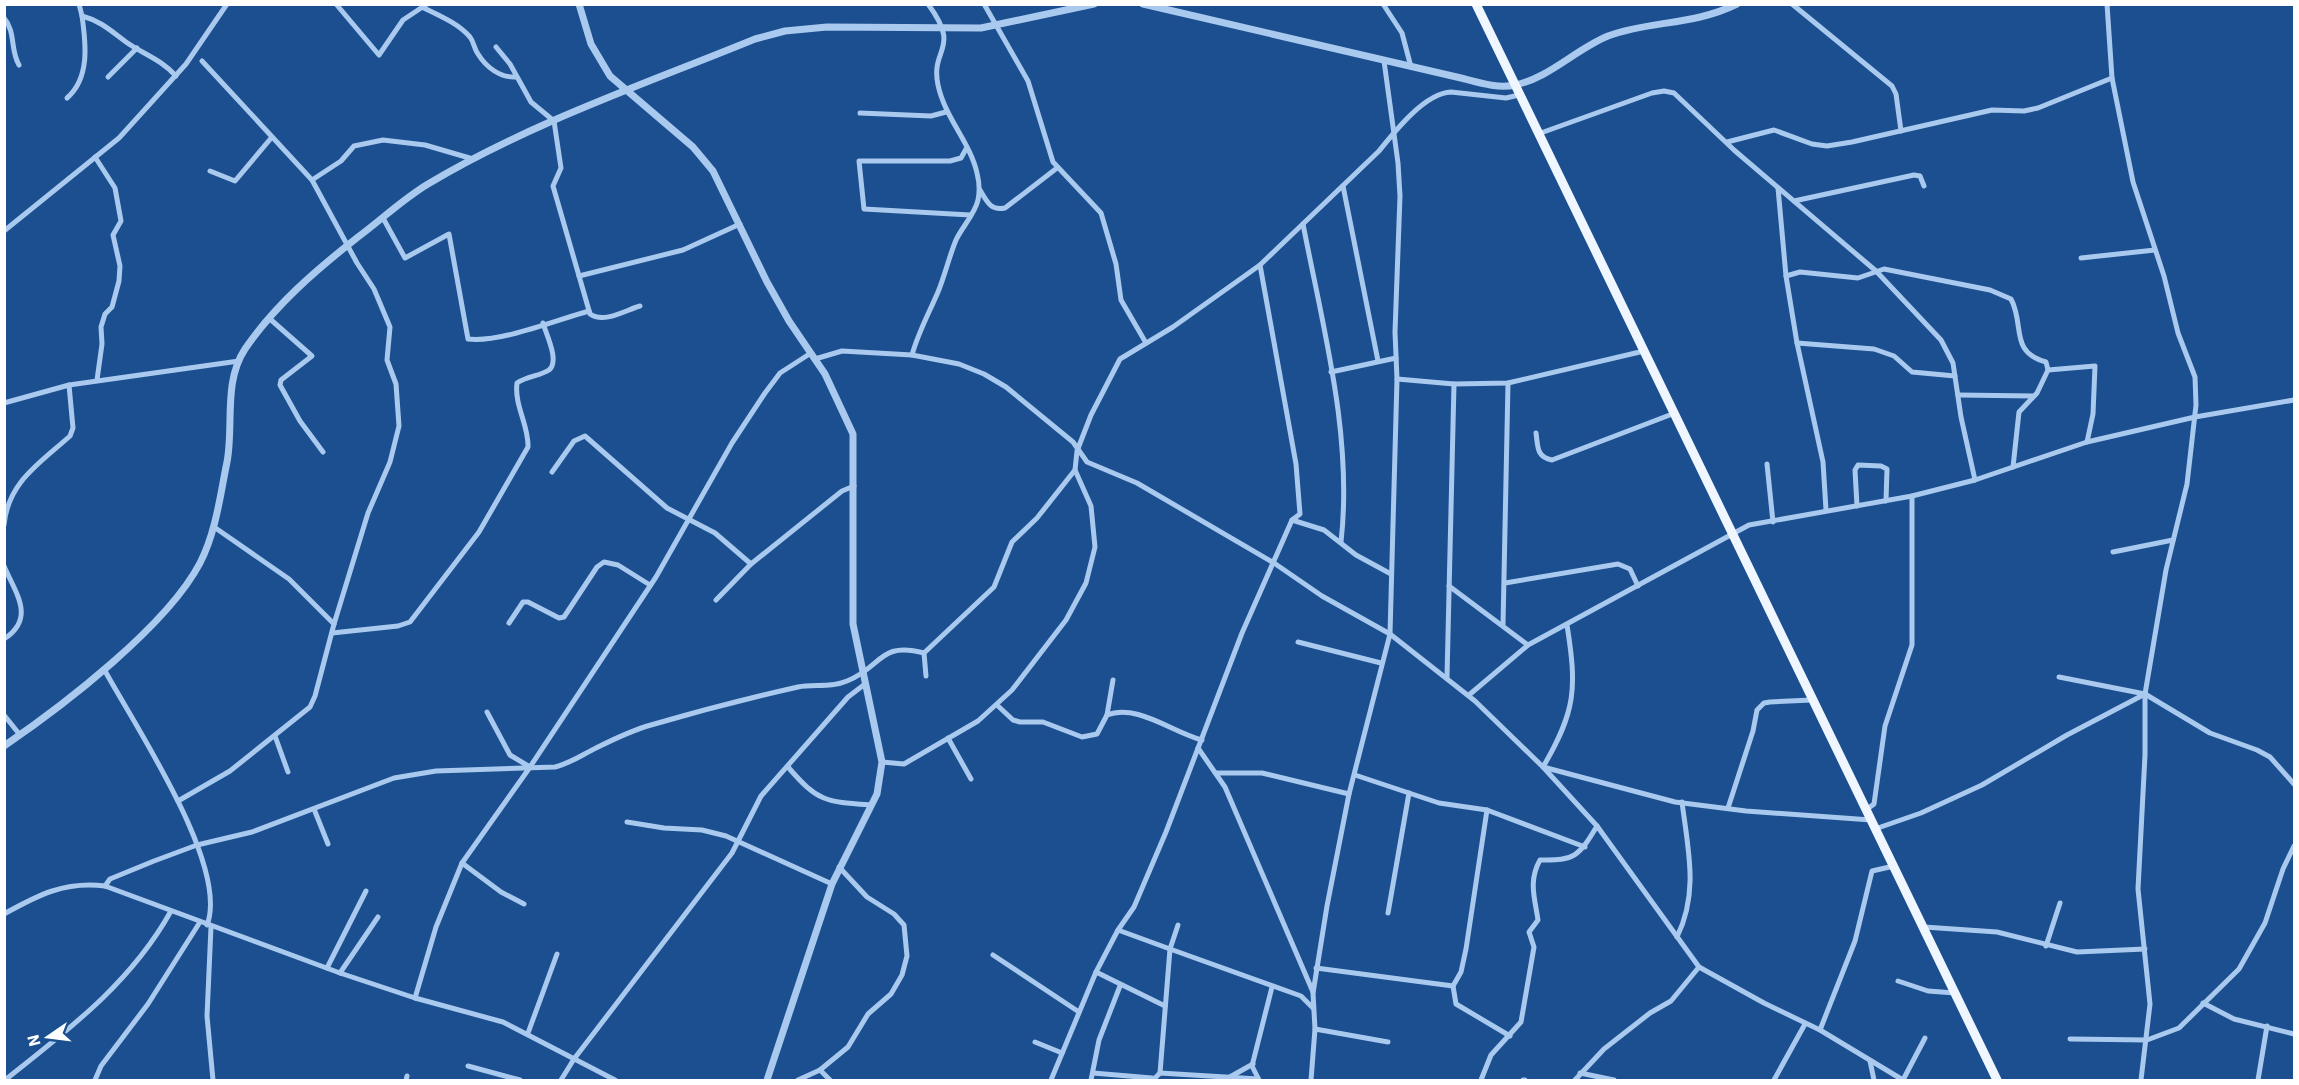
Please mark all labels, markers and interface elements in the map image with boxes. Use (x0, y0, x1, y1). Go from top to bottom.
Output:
north arrow (18, 1007, 78, 1067)
text: N (22, 1033, 45, 1049)

